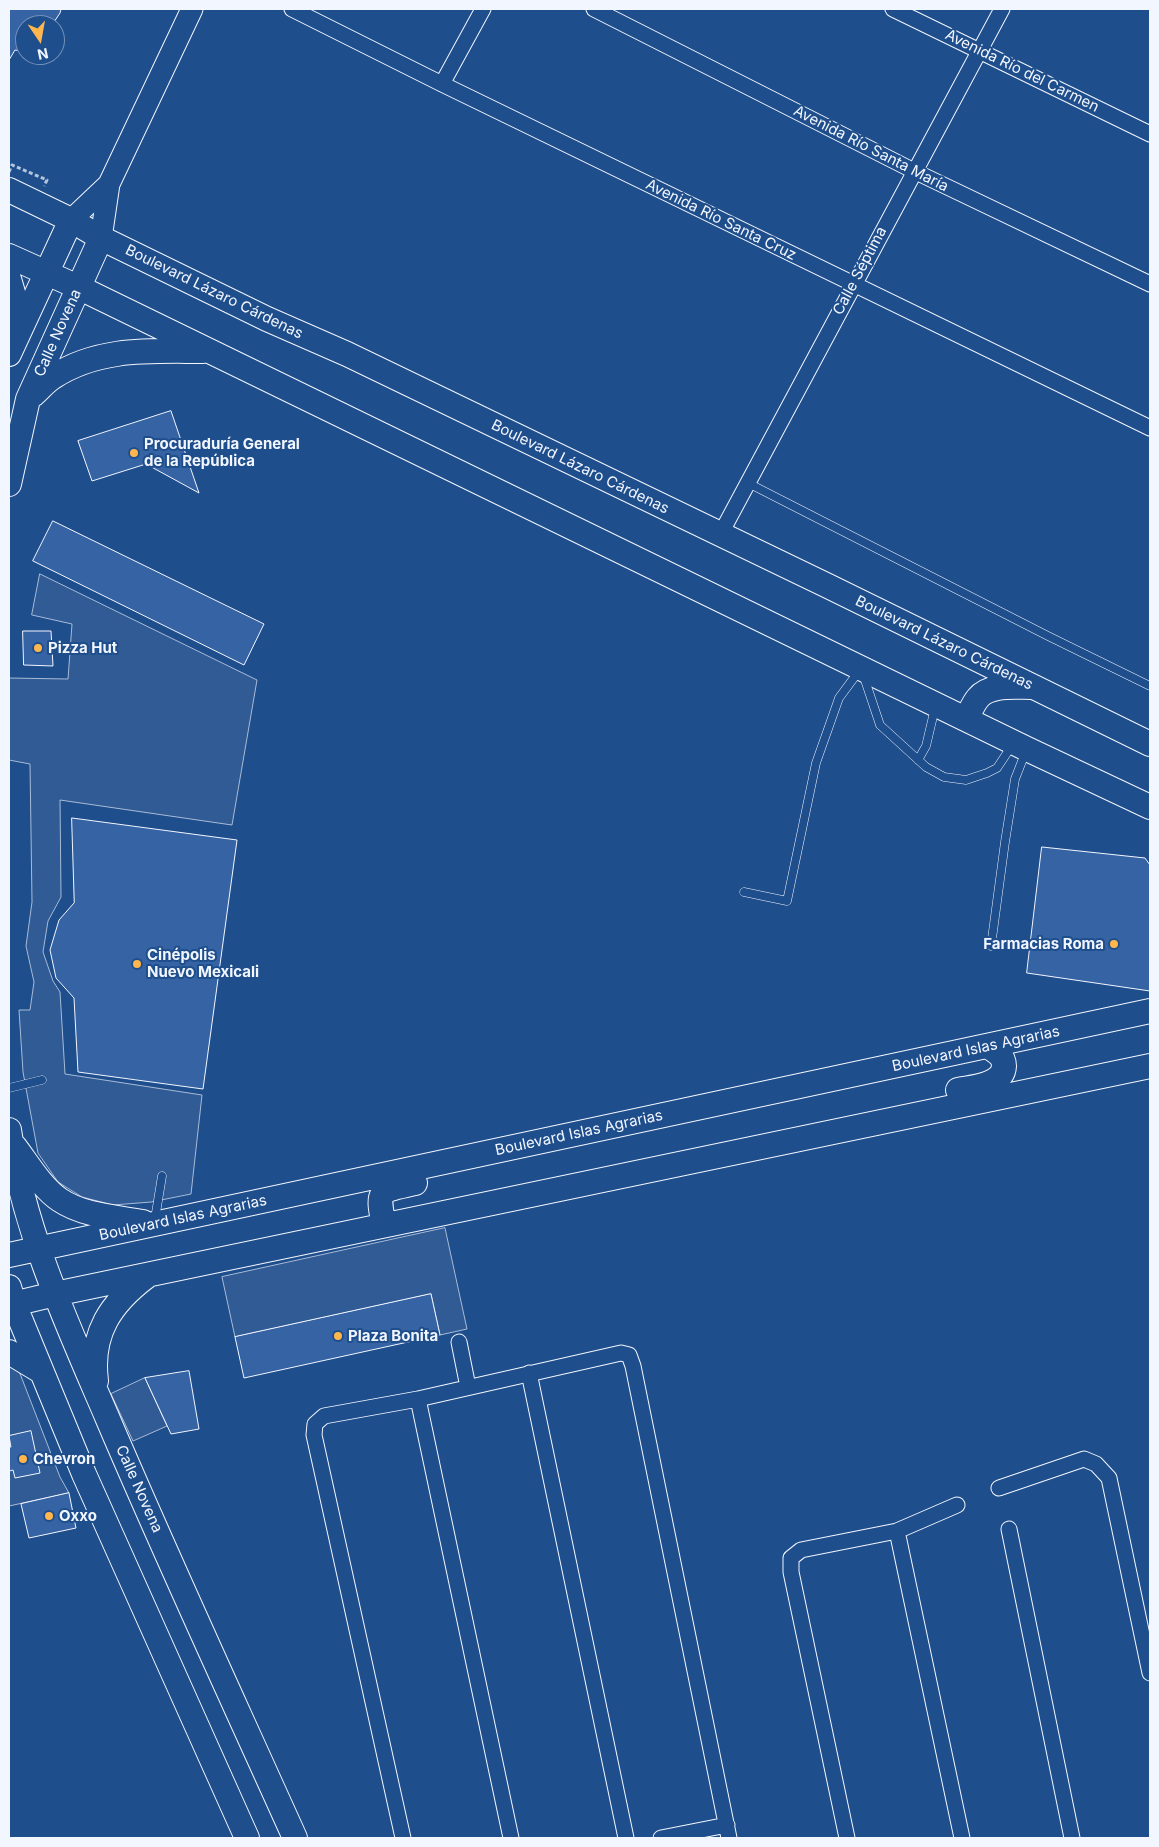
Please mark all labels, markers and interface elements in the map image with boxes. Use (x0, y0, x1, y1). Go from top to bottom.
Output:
north arrow (15, 15, 65, 65)
street label: Avenida Río del Carmen (942, 26, 1102, 116)
text: N (36, 45, 50, 64)
street label: Avenida Río Santa María (791, 102, 951, 196)
street label: Avenida Río Santa Cruz (643, 176, 799, 264)
street label: Calle Séptima (829, 224, 891, 318)
street label: Boulevard Lázaro Cárdenas (122, 241, 306, 343)
street label: Calle Novena (31, 287, 85, 379)
street label: Boulevard Lázaro Cárdenas (488, 416, 672, 518)
place label: Procuraduría General de la República (144, 435, 300, 470)
marker: Procuraduría General de la República (128, 447, 140, 459)
street label: Boulevard Lázaro Cárdenas (852, 592, 1036, 694)
place label: Pizza Hut (48, 639, 117, 657)
marker: Pizza Hut (32, 642, 44, 654)
place label: Farmacias Roma (983, 935, 1104, 953)
marker: Farmacias Roma (1108, 938, 1120, 950)
place label: Cinépolis Nuevo Mexicali (147, 946, 259, 981)
marker: Cinépolis Nuevo Mexicali (131, 958, 143, 970)
street label: Boulevard Islas Agrarias (891, 1022, 1061, 1076)
street label: Boulevard Islas Agrarias (494, 1106, 664, 1160)
street label: Boulevard Islas Agrarias (98, 1191, 268, 1245)
place label: Plaza Bonita (348, 1327, 438, 1345)
marker: Plaza Bonita (332, 1330, 344, 1342)
street label: Calle Novena (112, 1443, 166, 1535)
place label: Chevron (33, 1450, 95, 1468)
marker: Chevron (17, 1453, 29, 1465)
place label: Oxxo (59, 1507, 97, 1525)
marker: Oxxo (43, 1510, 55, 1522)

